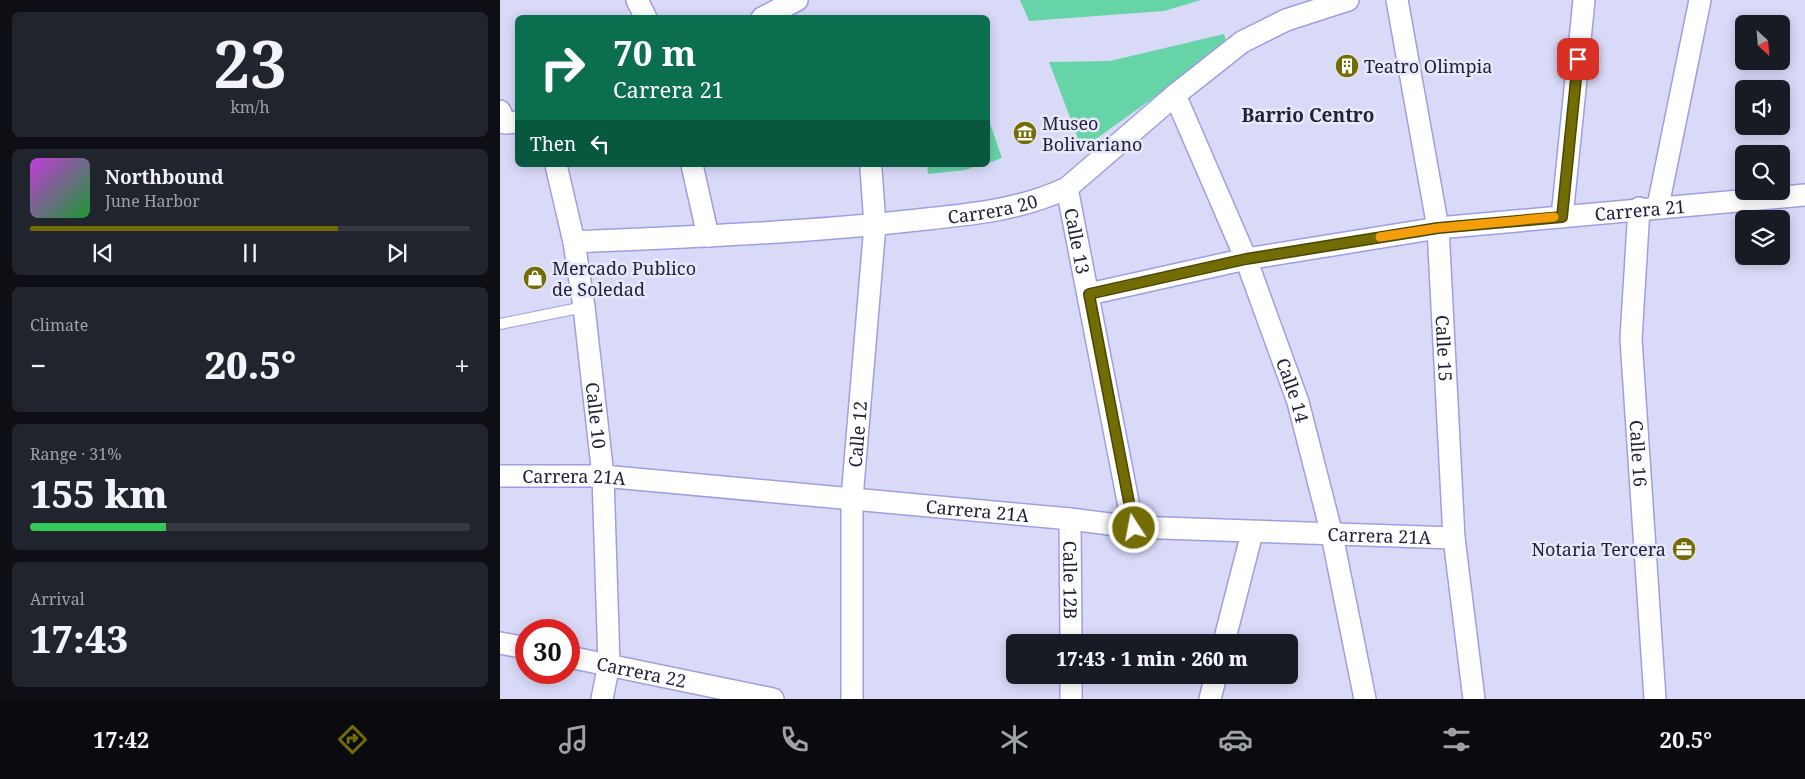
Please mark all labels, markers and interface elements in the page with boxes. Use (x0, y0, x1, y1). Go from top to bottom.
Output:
north arrow (1735, 15, 1790, 70)
map controls (1735, 15, 1790, 265)
text: 23 (213, 19, 287, 107)
text: 70 m (613, 29, 696, 76)
icon: right (530, 35, 595, 100)
pin (1557, 38, 1599, 80)
icon: arrive (1564, 45, 1592, 73)
building icon: Teatro Olimpia (1334, 53, 1360, 79)
place label: Teatro Olimpia (1364, 54, 1492, 78)
text: Carrera 21 (613, 74, 724, 104)
button: sound (1735, 80, 1790, 135)
text: km/h (230, 96, 270, 118)
district label: Barrio Centro (1242, 102, 1374, 128)
place label: Museo Bolivariano (1042, 111, 1142, 156)
museum icon: Museo Bolivariano (1012, 120, 1038, 146)
icon: left (586, 130, 614, 158)
text: Then (530, 131, 576, 157)
button: search (1735, 145, 1790, 200)
text: Northbound (105, 164, 224, 190)
street label: Carrera 20 (946, 188, 1040, 229)
text: June Harbor (105, 190, 200, 212)
street label: Carrera 21 (1594, 194, 1686, 226)
street label: Calle 13 (1059, 206, 1095, 276)
button: layers (1735, 210, 1790, 265)
icon: previous (89, 239, 117, 267)
icon: pause (236, 239, 264, 267)
icon: next (383, 239, 411, 267)
place label: Mercado Publico de Soledad (552, 256, 696, 301)
shop icon: Mercado Publico de Soledad (522, 265, 548, 291)
text: Climate (30, 314, 88, 336)
street label: Calle 15 (1430, 314, 1458, 382)
text: 20.5° (204, 338, 296, 390)
text: − (30, 346, 46, 384)
text: + (454, 346, 470, 384)
street label: Calle 14 (1271, 354, 1315, 425)
street label: Calle 10 (581, 381, 612, 450)
street label: Calle 12 (843, 400, 872, 469)
street label: Calle 16 (1624, 419, 1653, 488)
text: Range · 31% (30, 443, 122, 465)
street label: Carrera 21A (522, 464, 627, 490)
text: 155 km (30, 467, 168, 519)
street label: Carrera 21A (925, 494, 1030, 527)
position arrow (1107, 501, 1159, 553)
street label: Carrera 21A (1327, 522, 1432, 549)
office icon: Notaria Tercera (1671, 536, 1697, 562)
place label: Notaria Tercera (1531, 537, 1666, 561)
street label: Calle 12B (1058, 541, 1083, 619)
text: Arrival (30, 588, 85, 610)
text: 17:43 (30, 612, 128, 664)
speed limit sign: 30 (515, 619, 580, 684)
text: 17:43 · 1 min · 260 m (1056, 646, 1248, 672)
street label: Carrera 22 (595, 651, 688, 693)
icon: directions (335, 722, 370, 757)
icon: music (556, 722, 591, 757)
icon: phone (777, 722, 812, 757)
icon: climate (997, 722, 1032, 757)
icon: car (1218, 722, 1253, 757)
icon: filters (1439, 722, 1474, 757)
text: 17:42 (93, 724, 149, 754)
text: 20.5° (1660, 724, 1712, 754)

